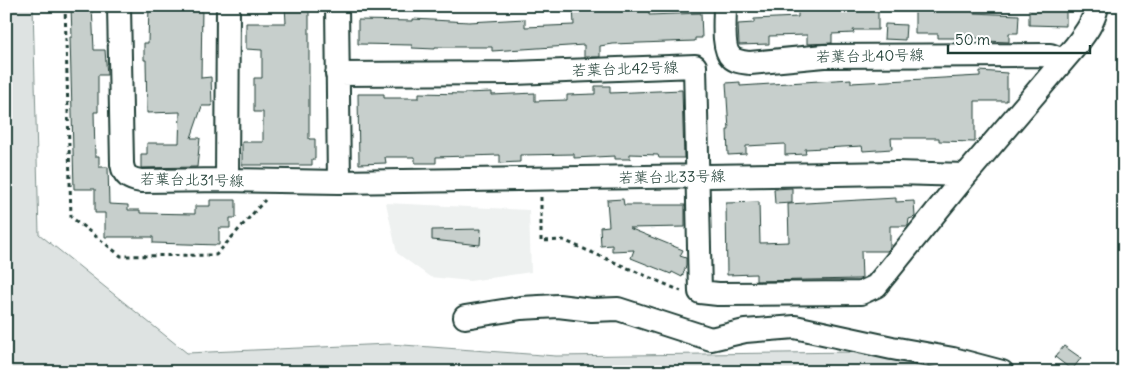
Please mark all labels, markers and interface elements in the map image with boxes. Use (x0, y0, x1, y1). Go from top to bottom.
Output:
scale bar (948, 22, 1090, 54)
text: 50 m (955, 30, 990, 49)
street label: 若葉台北40号線 (816, 45, 924, 66)
street label: 若葉台北42号線 (571, 57, 679, 80)
street label: 若葉台北33号線 (618, 166, 726, 187)
street label: 若葉台北31号線 (140, 169, 244, 190)

